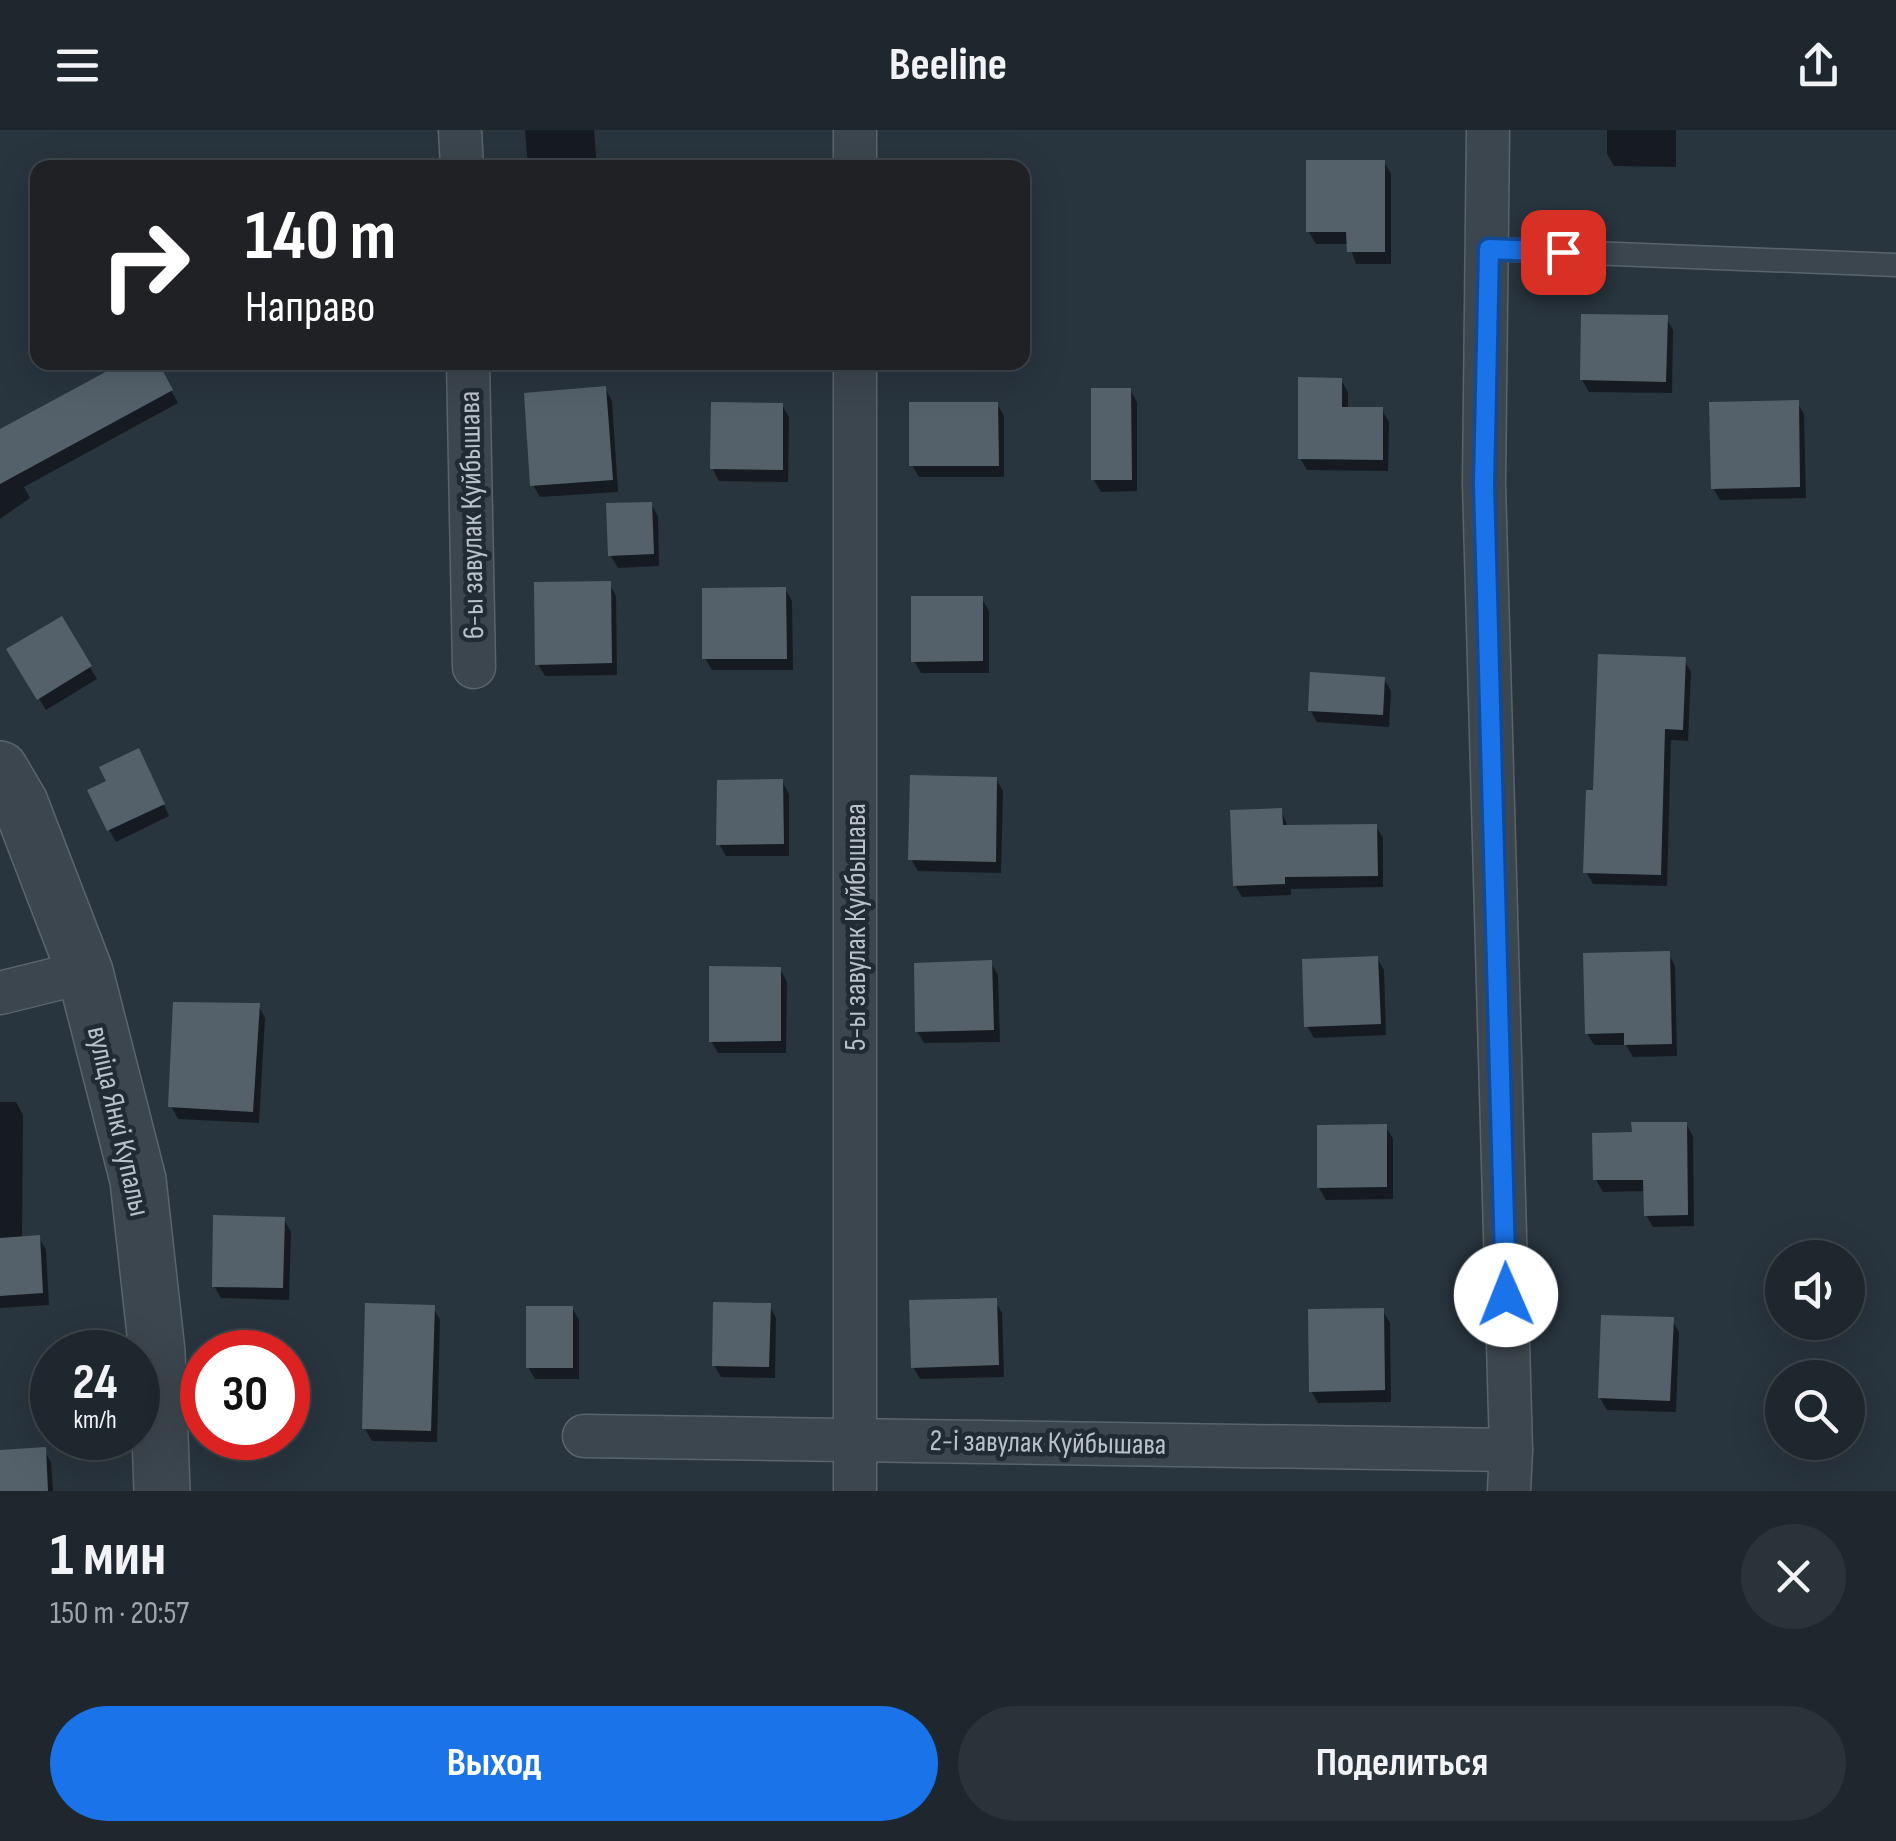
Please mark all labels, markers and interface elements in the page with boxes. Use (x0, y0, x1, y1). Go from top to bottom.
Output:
icon: menu (50, 38, 105, 93)
text: Beeline (889, 38, 1007, 93)
icon: share (1791, 38, 1846, 93)
text: 140 m (245, 195, 396, 279)
icon: right (80, 200, 210, 330)
pin (1521, 210, 1606, 295)
icon: arrive (1536, 225, 1591, 280)
text: Направо (245, 280, 375, 335)
street label: 6-ы завулак Куйбышава (452, 390, 492, 640)
street label: 5-ы завулак Куйбышава (838, 803, 874, 1051)
street label: вуліца Янкі Купалы (79, 1023, 157, 1220)
map controls (1765, 1240, 1865, 1460)
button: sound (1765, 1240, 1865, 1340)
position arrow (1454, 1243, 1558, 1347)
speed limit sign: 30 (180, 1330, 310, 1460)
text: 24 (73, 1353, 117, 1413)
button: search (1765, 1360, 1865, 1460)
text: km/h (73, 1405, 117, 1436)
street label: 2-і завулак Куйбышава (929, 1423, 1167, 1463)
text: 1 мин (50, 1520, 166, 1592)
button: close (1741, 1524, 1846, 1629)
text: 150 m · 20:57 (50, 1594, 189, 1633)
button: Выход (50, 1706, 938, 1821)
button: Поделиться (958, 1706, 1846, 1821)

